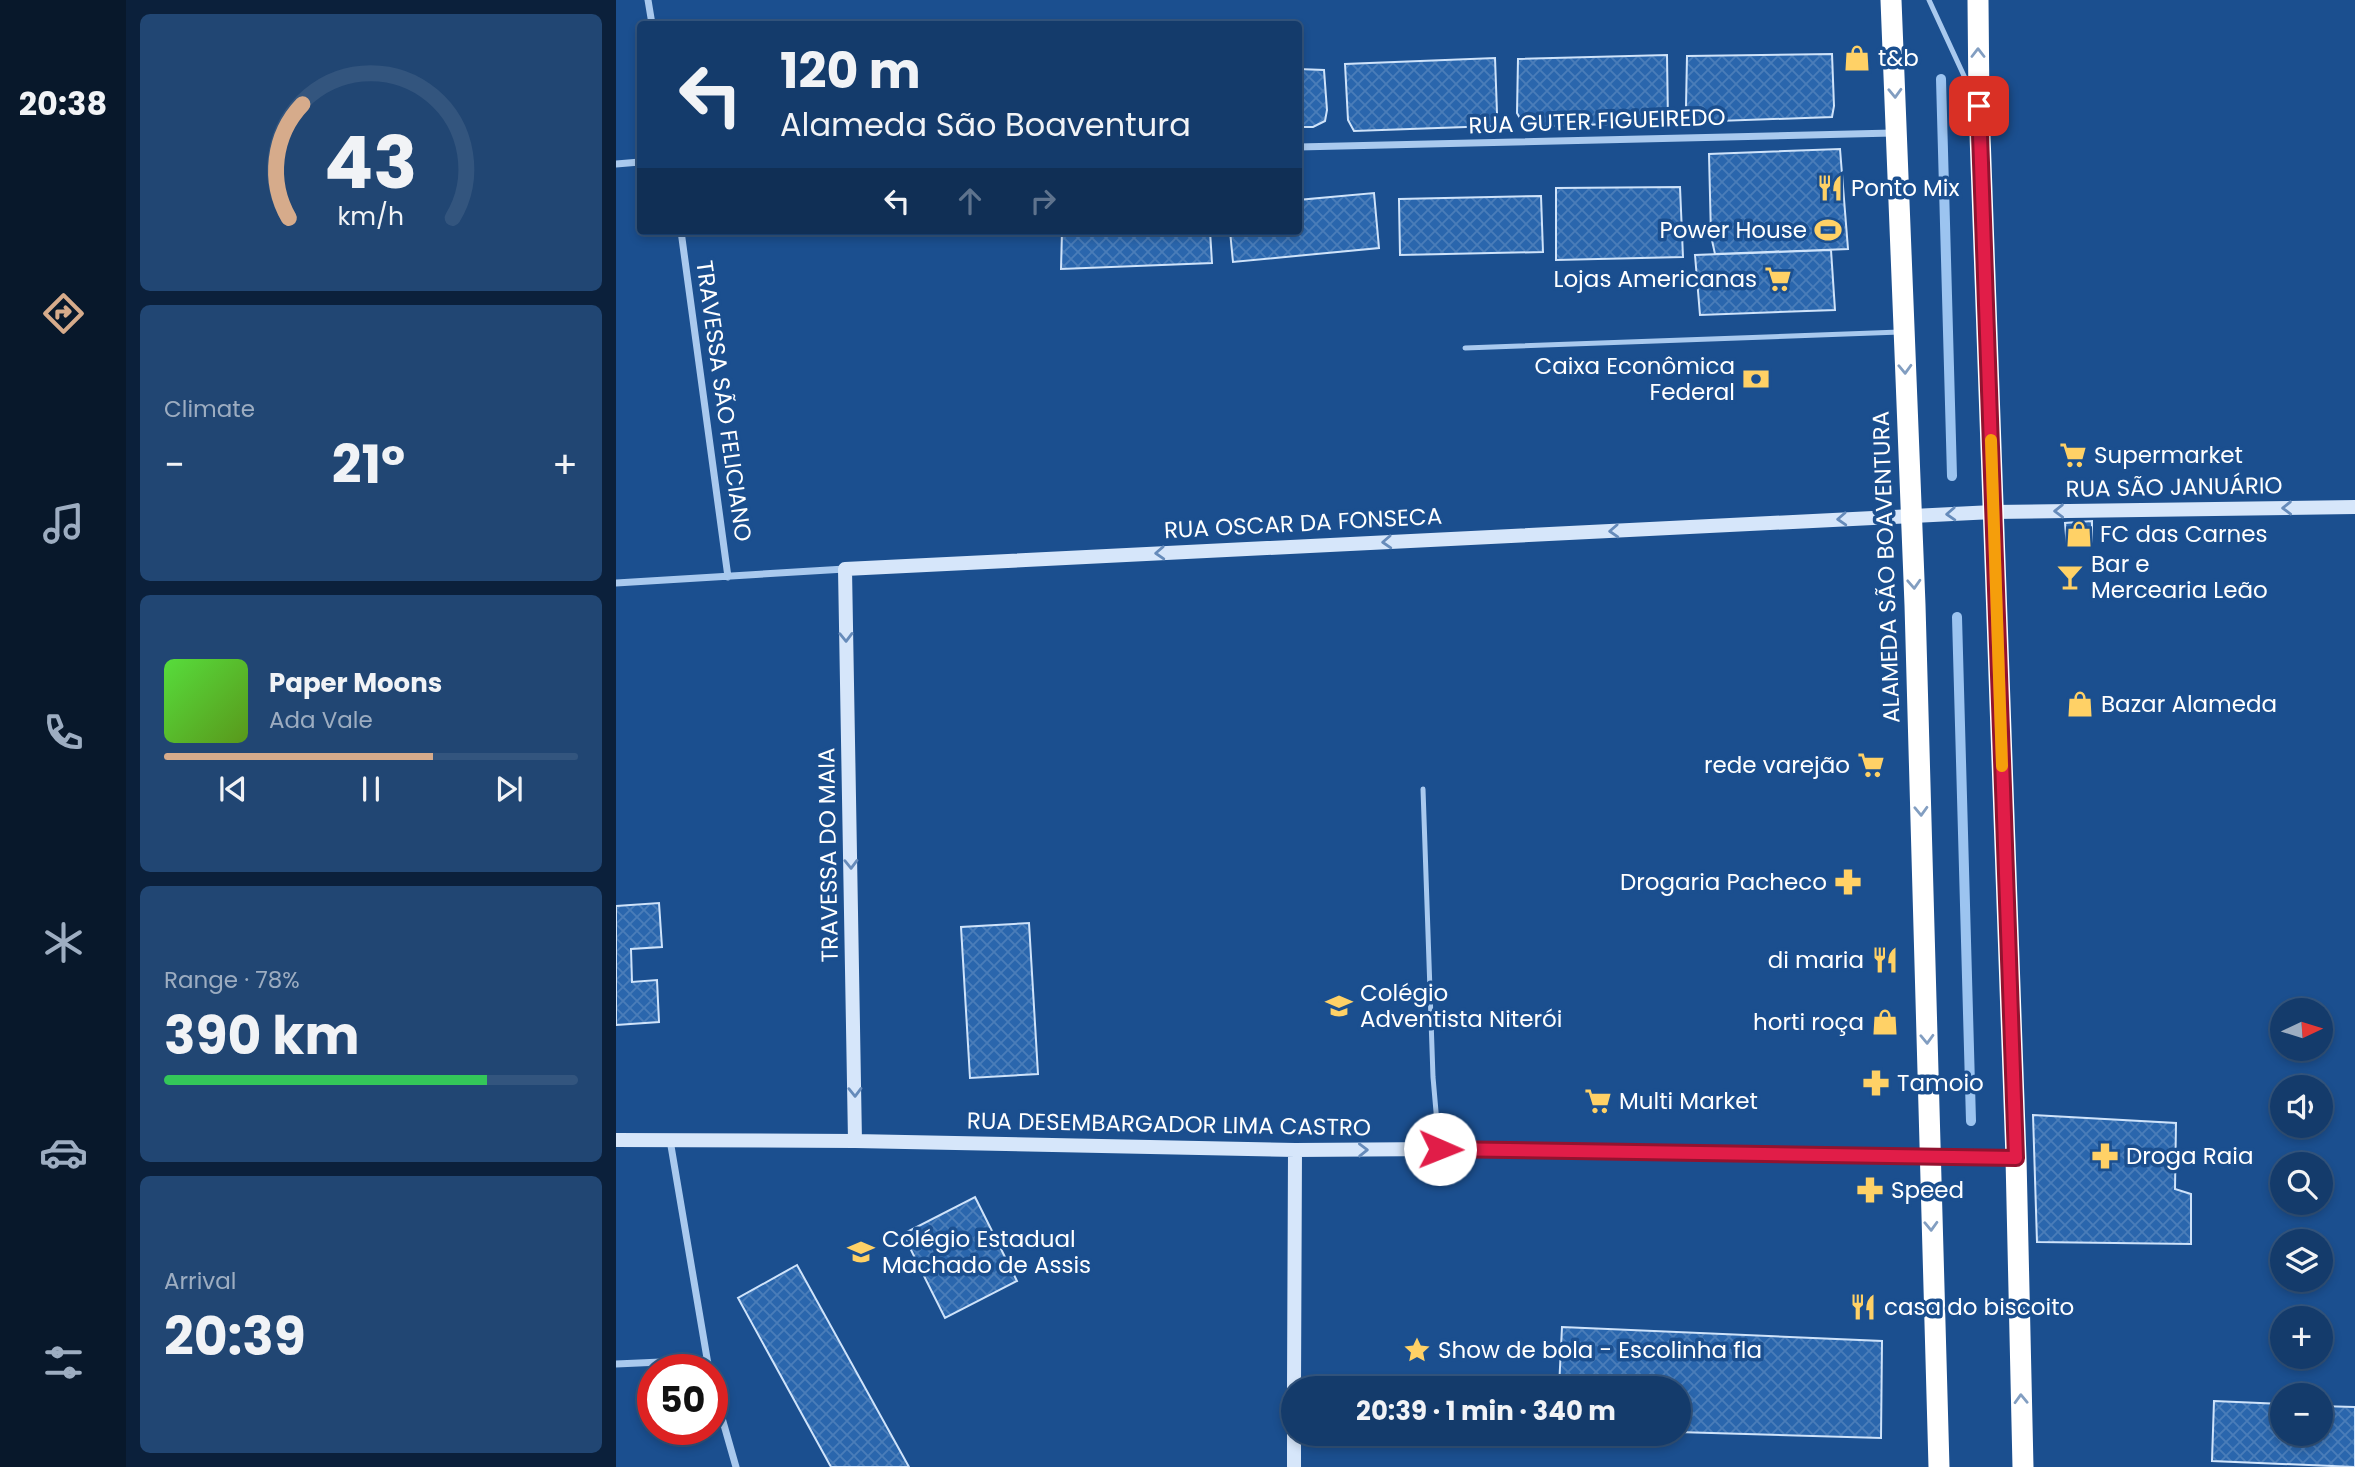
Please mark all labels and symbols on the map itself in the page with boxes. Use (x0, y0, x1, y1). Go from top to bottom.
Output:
place label: t&b (1878, 42, 1919, 74)
shop icon: t&b (1842, 43, 1872, 73)
one-way arrow (1970, 47, 1986, 58)
pin (1949, 76, 2009, 136)
one-way arrow (1887, 87, 1902, 98)
street label: RUA GUTER FIGUEIREDO (1468, 101, 1726, 141)
place label: Ponto Mix (1851, 172, 1959, 204)
restaurant icon: Ponto Mix (1815, 173, 1845, 203)
place label: Power House (1660, 214, 1807, 246)
sports icon: Power House (1813, 215, 1843, 245)
street label: TRAVESSA SÃO FELICIANO (688, 259, 760, 543)
place label: Lojas Americanas (1553, 263, 1757, 295)
supermarket icon: Lojas Americanas (1763, 264, 1793, 294)
place label: Caixa Econômica Federal (1535, 350, 1735, 408)
bank icon: Caixa Econômica Federal (1741, 364, 1771, 394)
one-way arrow (1897, 364, 1912, 375)
street label: ALAMEDA SÃO BOAVENTURA (1865, 410, 1907, 724)
place label: Supermarket (2094, 439, 2243, 471)
supermarket icon: Supermarket (2058, 440, 2088, 470)
street label: RUA SÃO JANUÁRIO (2065, 469, 2283, 505)
street label: RUA OSCAR DA FONSECA (1163, 500, 1443, 546)
one-way arrow (2281, 500, 2292, 516)
one-way arrow (2054, 503, 2064, 519)
one-way arrow (1945, 506, 1956, 521)
one-way arrow (1836, 512, 1847, 527)
place label: FC das Carnes (2100, 518, 2268, 550)
shop icon: FC das Carnes (2064, 519, 2094, 549)
one-way arrow (1609, 523, 1620, 538)
one-way arrow (1381, 534, 1392, 549)
one-way arrow (1154, 545, 1165, 560)
place label: Bar e Mercearia Leão (2091, 548, 2268, 606)
bar icon: Bar e Mercearia Leão (2055, 562, 2085, 592)
one-way arrow (1906, 579, 1921, 590)
one-way arrow (839, 632, 854, 643)
place label: Bazar Alameda (2101, 688, 2277, 720)
shop icon: Bazar Alameda (2065, 689, 2095, 719)
street label: TRAVESSA DO MAIA (810, 747, 846, 963)
place label: rede varejão (1704, 749, 1850, 781)
supermarket icon: rede varejão (1856, 750, 1886, 780)
one-way arrow (1913, 806, 1928, 817)
one-way arrow (843, 859, 858, 870)
place label: Drogaria Pacheco (1620, 866, 1827, 898)
pharmacy icon: Drogaria Pacheco (1833, 867, 1863, 897)
place label: di maria (1768, 944, 1864, 976)
restaurant icon: di maria (1870, 945, 1900, 975)
place label: Colégio Adventista Niterói (1360, 977, 1562, 1035)
school or university icon: Colégio Adventista Niterói (1324, 991, 1354, 1021)
north arrow (2270, 998, 2333, 1060)
place label: horti roça (1753, 1006, 1864, 1038)
shop icon: horti roça (1870, 1007, 1900, 1037)
one-way arrow (1920, 1034, 1935, 1045)
place label: Tamoio (1897, 1067, 1984, 1099)
pharmacy icon: Tamoio (1861, 1068, 1891, 1098)
place label: Multi Market (1619, 1085, 1758, 1117)
supermarket icon: Multi Market (1583, 1086, 1613, 1116)
one-way arrow (847, 1087, 863, 1097)
street label: RUA DESEMBARGADOR LIMA CASTRO (967, 1104, 1371, 1144)
position arrow (1403, 1112, 1477, 1186)
place label: Droga Raia (2126, 1140, 2254, 1172)
pharmacy icon: Droga Raia (2090, 1141, 2120, 1171)
one-way arrow (1358, 1142, 1369, 1158)
place label: Speed (1891, 1174, 1964, 1206)
pharmacy icon: Speed (1855, 1175, 1885, 1205)
one-way arrow (1923, 1221, 1939, 1232)
place label: Colégio Estadual Machado de Assis (882, 1223, 1091, 1281)
school or university icon: Colégio Estadual Machado de Assis (846, 1237, 876, 1267)
place label: casa do biscoito (1884, 1291, 2074, 1323)
restaurant icon: casa do biscoito (1848, 1292, 1878, 1322)
place label: Show de bola - Escolinha fla (1438, 1334, 1762, 1366)
place icon: Show de bola - Escolinha fla (1402, 1335, 1432, 1365)
speed limit sign: 50 (637, 1354, 728, 1445)
one-way arrow (2014, 1393, 2029, 1404)

